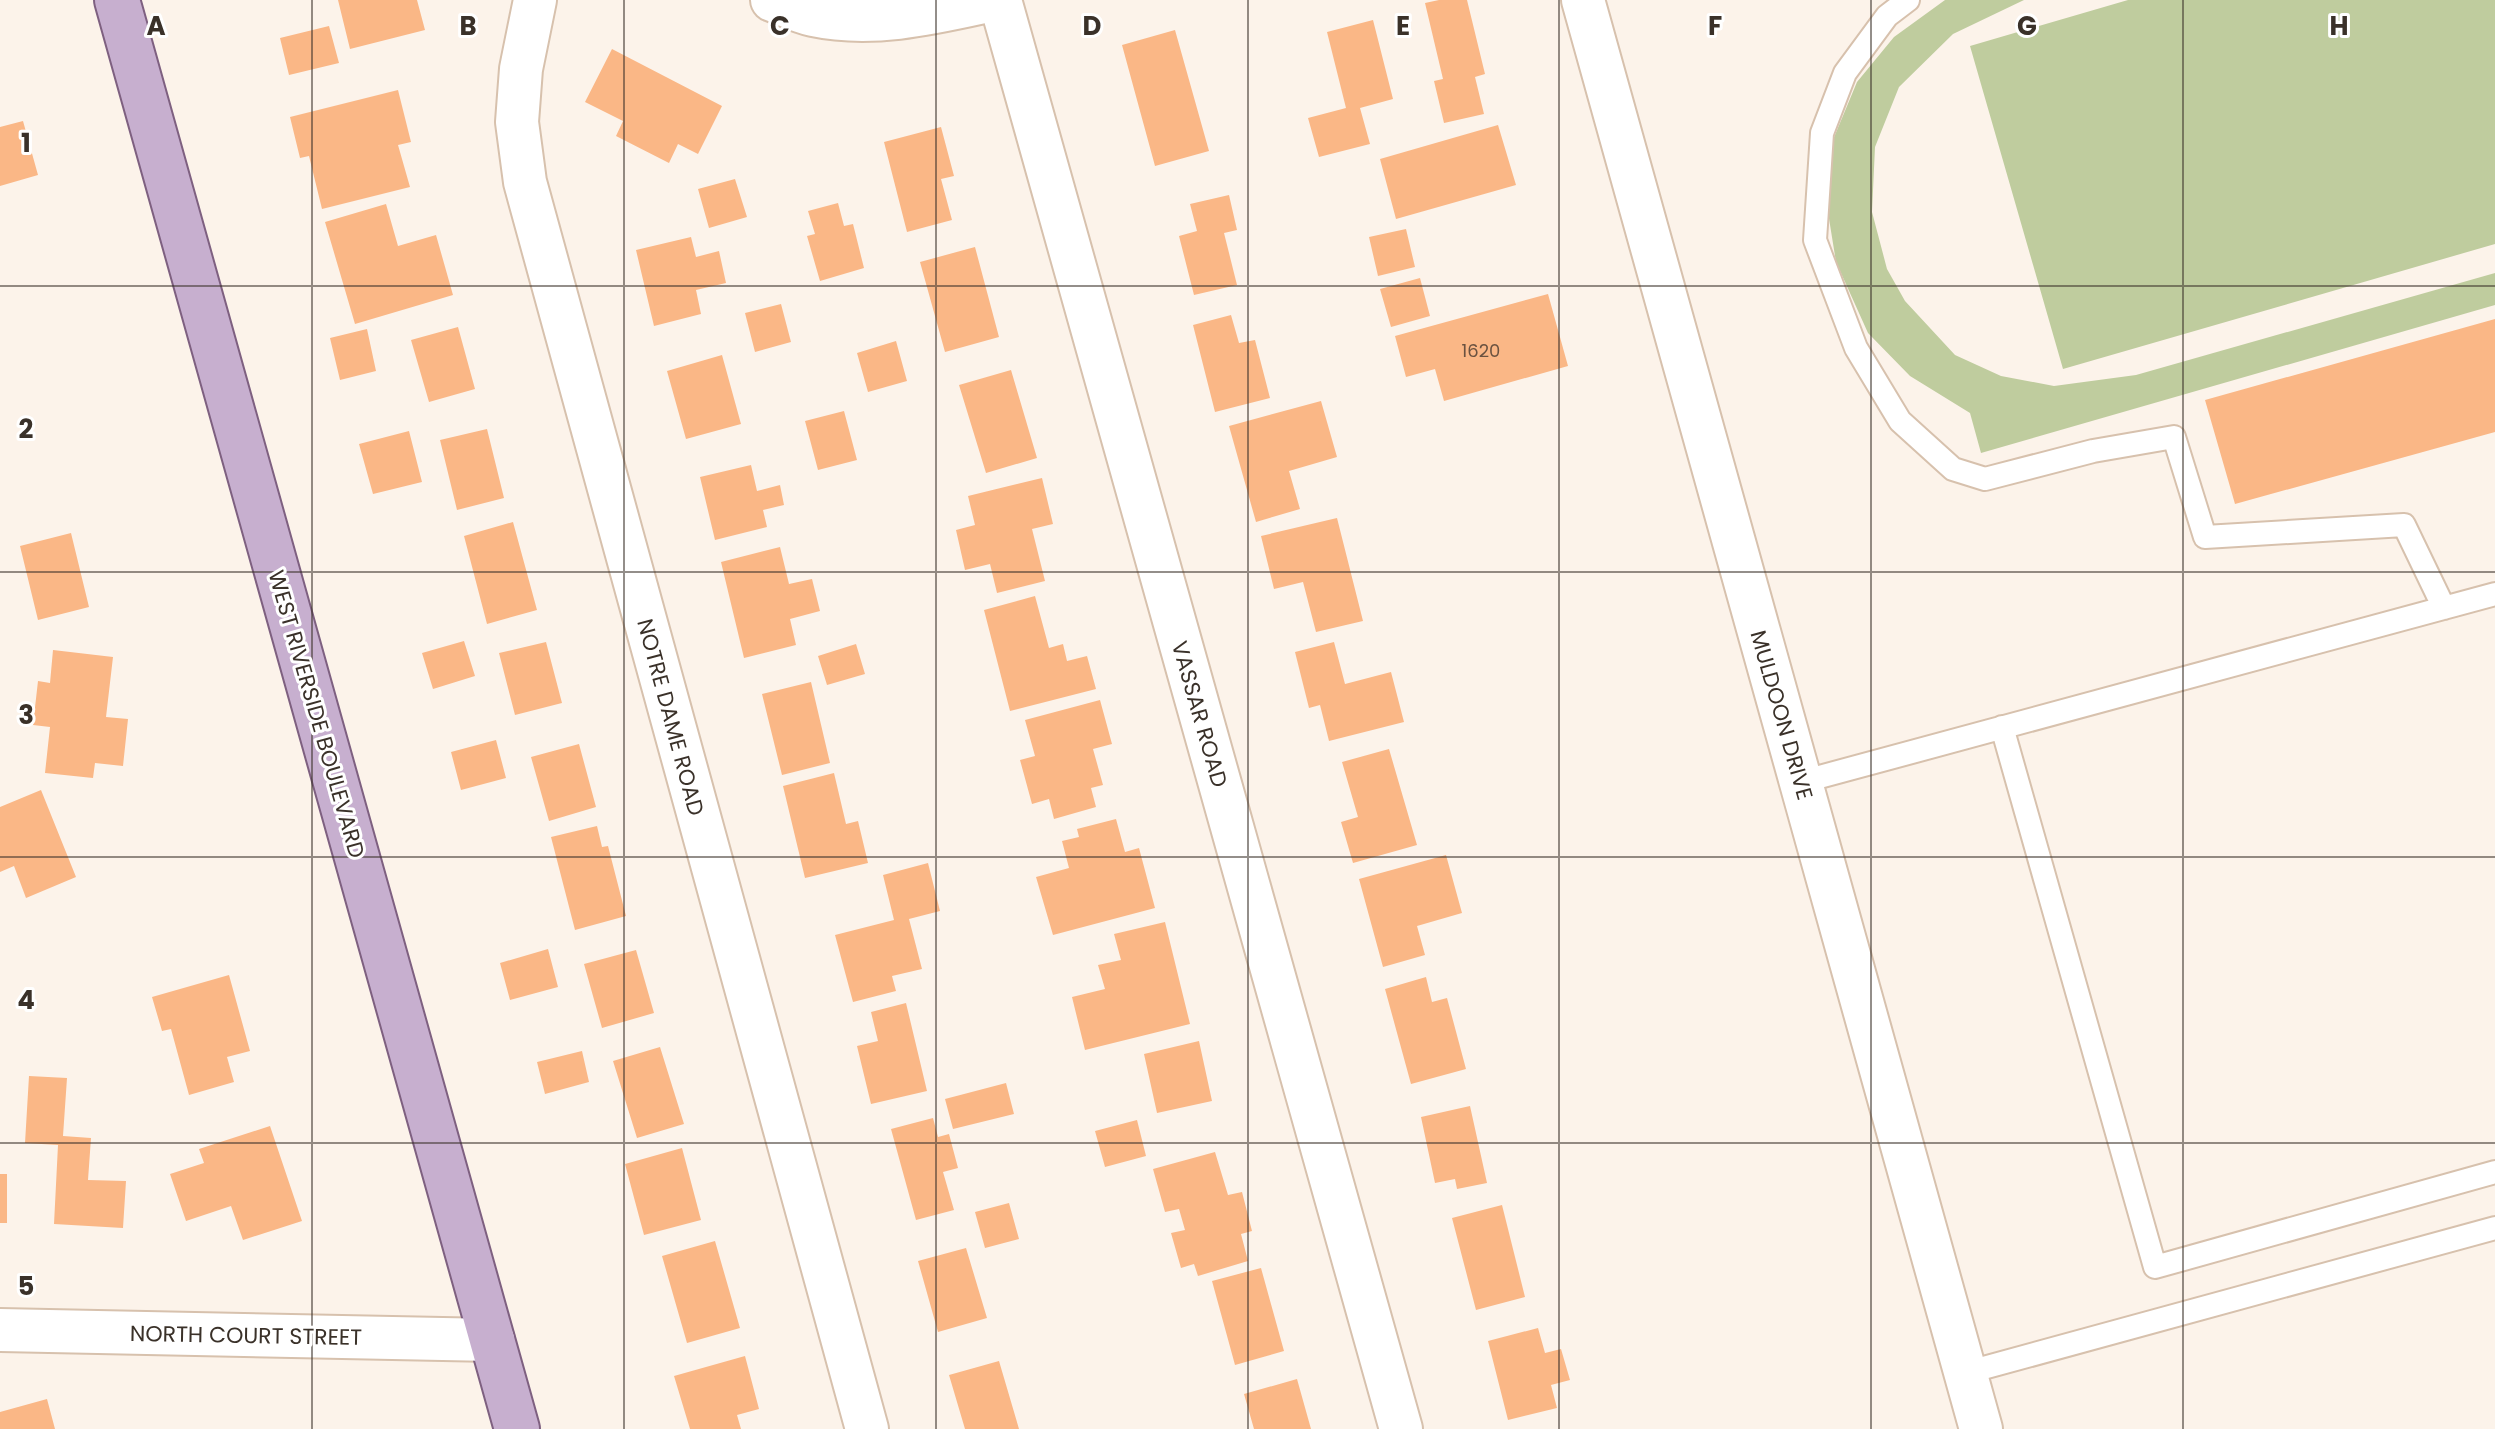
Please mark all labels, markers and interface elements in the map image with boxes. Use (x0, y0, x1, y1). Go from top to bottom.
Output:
text: A (146, 8, 166, 44)
text: B (459, 8, 477, 44)
text: C (770, 8, 790, 44)
text: D (1083, 8, 1102, 44)
text: E (1396, 8, 1410, 44)
text: F (1708, 8, 1722, 44)
text: G (2017, 8, 2037, 44)
text: H (2329, 8, 2349, 44)
text: 1 (21, 125, 31, 161)
house number: 1620 (1462, 338, 1500, 363)
text: 2 (19, 411, 34, 447)
street label: WEST RIVERSIDE BOULEVARD (261, 567, 372, 862)
street label: NOTRE DAME ROAD (629, 615, 712, 819)
street label: MULDOON DRIVE (1742, 627, 1821, 804)
street label: VASSAR ROAD (1164, 637, 1235, 791)
text: 3 (18, 697, 34, 733)
text: 4 (17, 982, 35, 1018)
text: 5 (18, 1268, 34, 1304)
street label: NORTH COURT STREET (130, 1318, 362, 1353)

